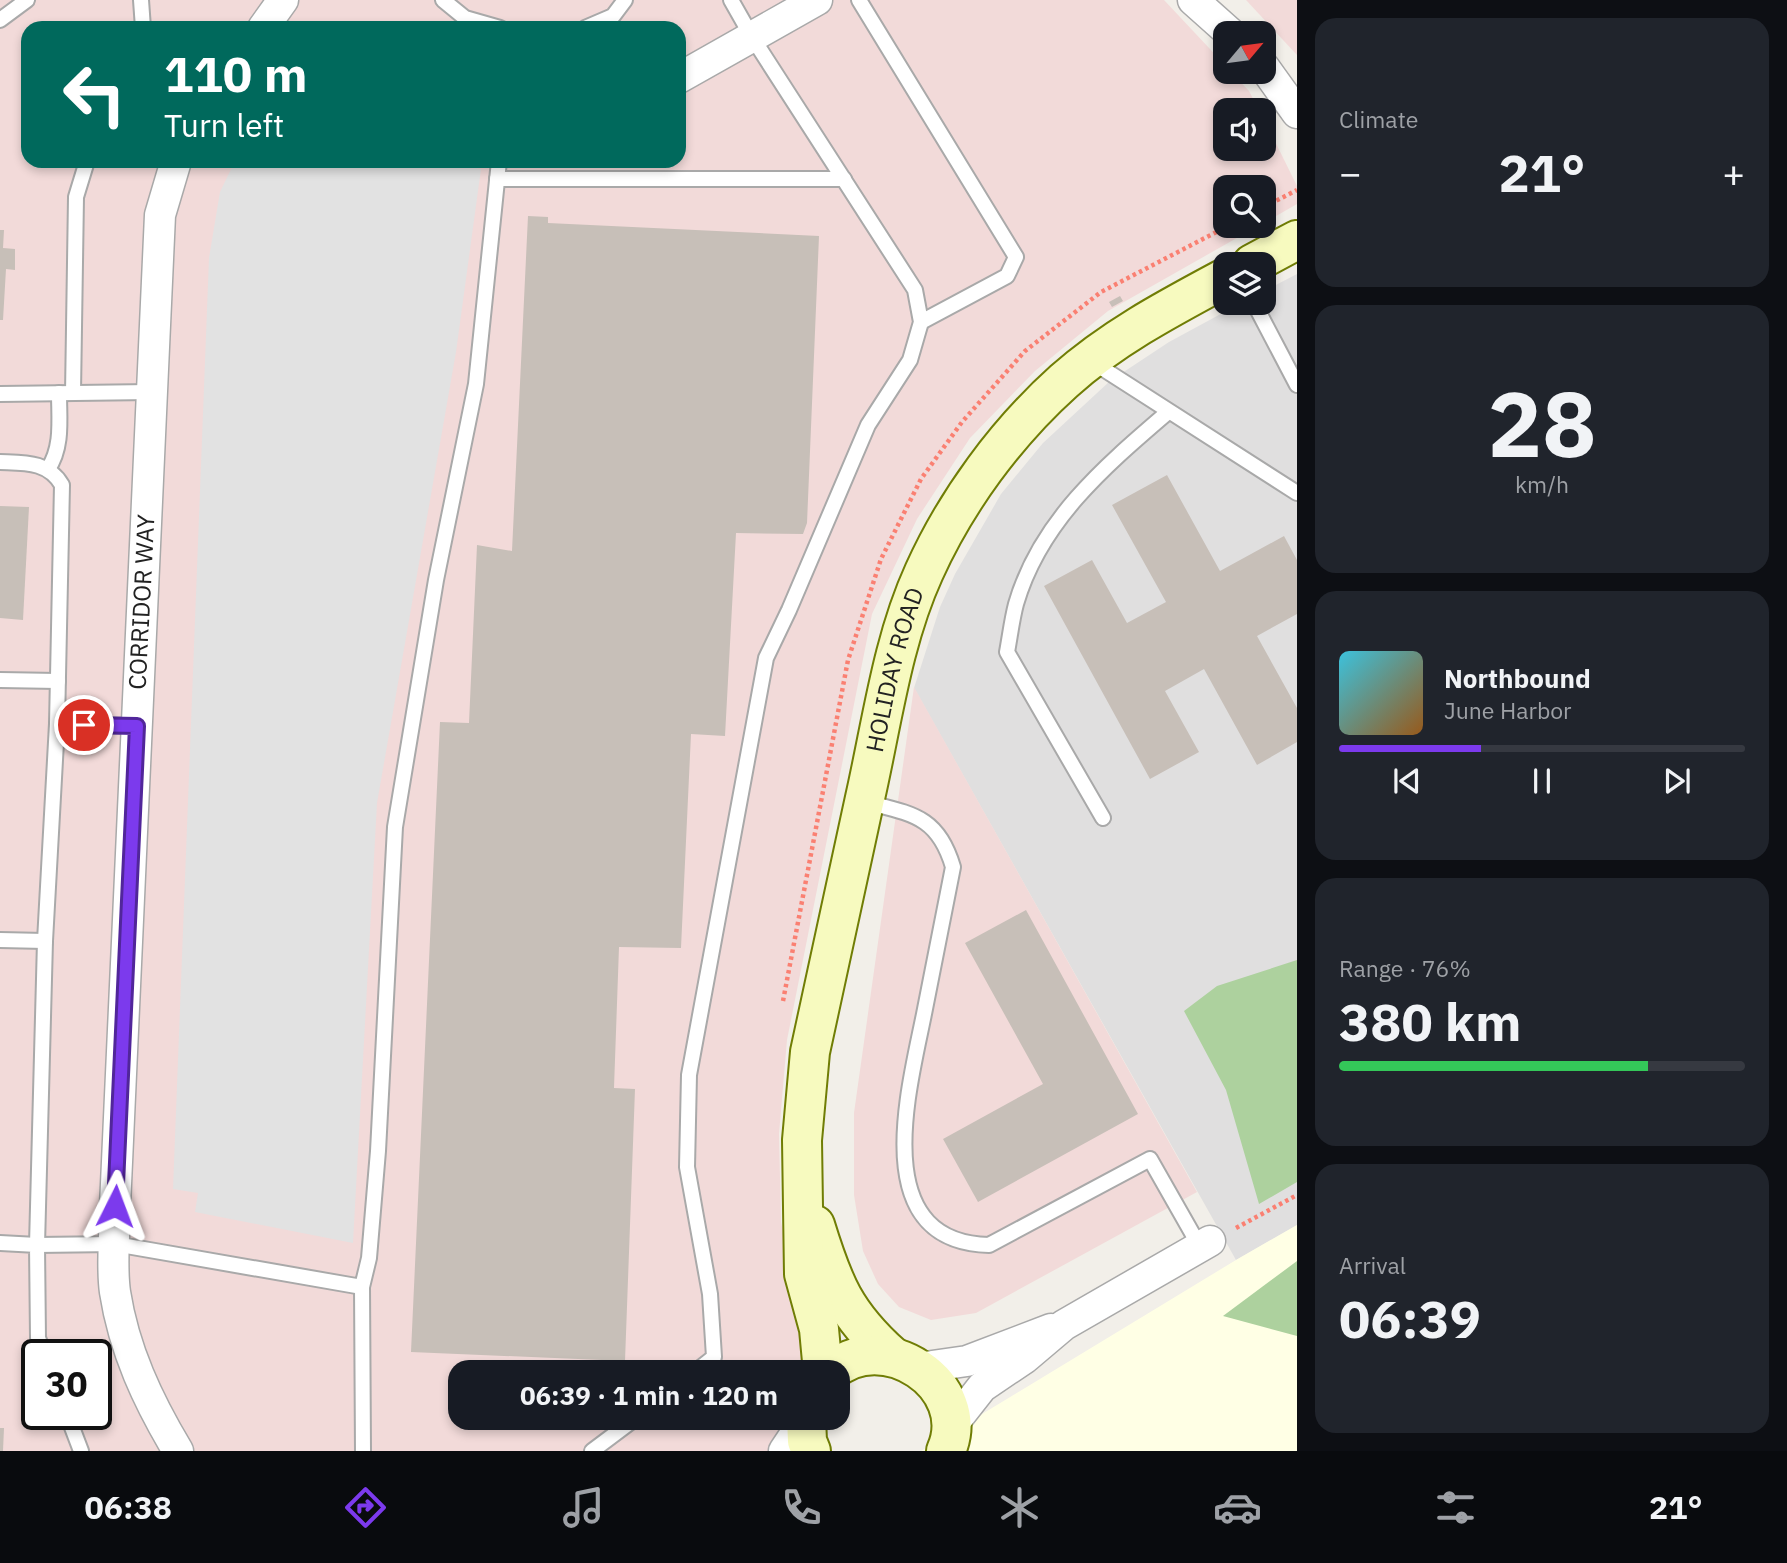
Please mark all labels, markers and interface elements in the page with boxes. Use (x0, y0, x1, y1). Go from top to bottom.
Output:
north arrow (1213, 21, 1276, 84)
map controls (1213, 21, 1276, 315)
text: 110 m (164, 42, 308, 105)
icon: left (49, 49, 140, 140)
button: sound (1213, 98, 1276, 161)
text: Turn left (164, 104, 284, 146)
text: Climate (1339, 104, 1418, 134)
text: 21° (1499, 139, 1585, 206)
text: − (1339, 148, 1362, 197)
text: + (1722, 148, 1745, 197)
button: search (1213, 175, 1276, 238)
button: layers (1213, 252, 1276, 315)
text: 28 (1487, 364, 1597, 482)
text: km/h (1515, 469, 1569, 499)
street label: CORRIDOR WAY (120, 513, 162, 690)
street label: HOLIDAY ROAD (858, 583, 931, 755)
text: Northbound (1444, 661, 1591, 695)
pin (54, 695, 114, 755)
text: June Harbor (1444, 695, 1572, 725)
icon: arrive (65, 706, 103, 744)
icon: previous (1388, 762, 1426, 800)
icon: pause (1523, 762, 1561, 800)
icon: next (1658, 762, 1696, 800)
text: Range · 76% (1339, 953, 1471, 983)
text: 380 km (1339, 988, 1521, 1055)
position arrow (78, 1169, 152, 1243)
text: Arrival (1339, 1250, 1406, 1280)
text: 06:39 (1339, 1285, 1481, 1352)
speed limit sign: 30 (21, 1339, 112, 1430)
text: 06:39 · 1 min · 120 m (520, 1378, 778, 1412)
icon: directions (341, 1483, 390, 1532)
icon: music (559, 1483, 608, 1532)
icon: phone (777, 1483, 826, 1532)
icon: climate (995, 1483, 1044, 1532)
icon: car (1213, 1483, 1262, 1532)
icon: filters (1431, 1483, 1480, 1532)
text: 06:38 (85, 1486, 172, 1528)
text: 21° (1649, 1486, 1702, 1528)

